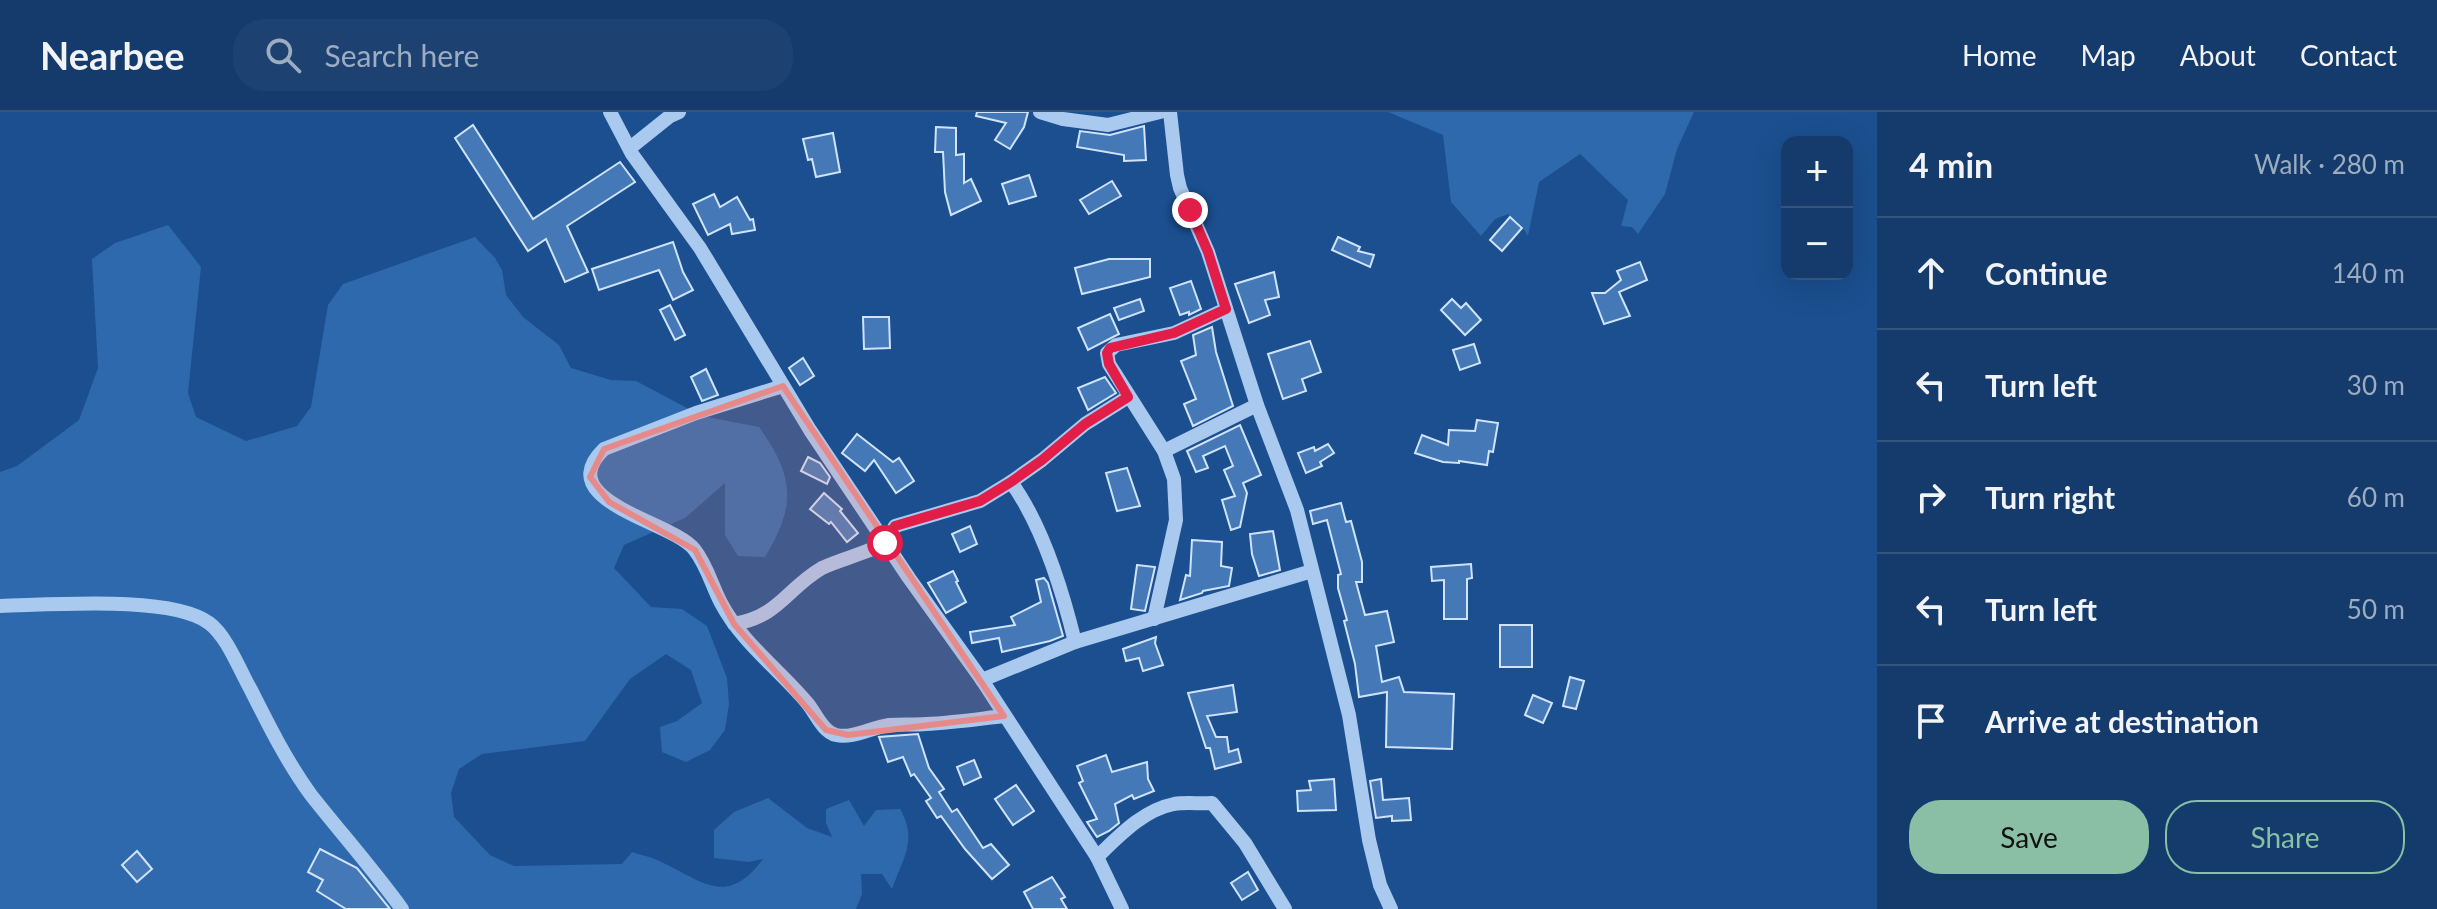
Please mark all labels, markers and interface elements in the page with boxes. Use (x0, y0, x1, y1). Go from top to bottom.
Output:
search box (233, 19, 793, 91)
text: Nearbee (40, 32, 185, 78)
icon: search (261, 33, 305, 77)
text: Search here (325, 37, 479, 73)
text: Home (1962, 38, 2037, 72)
text: Map (2081, 38, 2136, 72)
text: About (2180, 38, 2256, 72)
text: Contact (2300, 38, 2397, 72)
map controls (1781, 136, 1853, 280)
button: + (1781, 136, 1853, 208)
text: 4 min (1909, 144, 1993, 185)
text: Walk · 280 m (2254, 148, 2405, 180)
route end (1172, 192, 1208, 228)
button: − (1781, 208, 1853, 280)
icon: ahead (1909, 251, 1953, 295)
text: Continue (1985, 255, 2108, 291)
text: 140 m (2332, 257, 2405, 289)
icon: left (1909, 363, 1953, 407)
text: Turn left (1985, 367, 2097, 403)
text: 30 m (2347, 369, 2405, 401)
icon: right (1909, 475, 1953, 519)
text: Turn right (1985, 479, 2115, 515)
text: 60 m (2347, 481, 2405, 513)
route start (867, 525, 903, 561)
icon: left (1909, 587, 1953, 631)
text: Turn left (1985, 591, 2097, 627)
text: 50 m (2347, 593, 2405, 625)
icon: arrive (1909, 699, 1953, 743)
text: Arrive at destination (1985, 703, 2259, 739)
button: Save (1909, 800, 2149, 874)
button: Share (2165, 800, 2405, 874)

